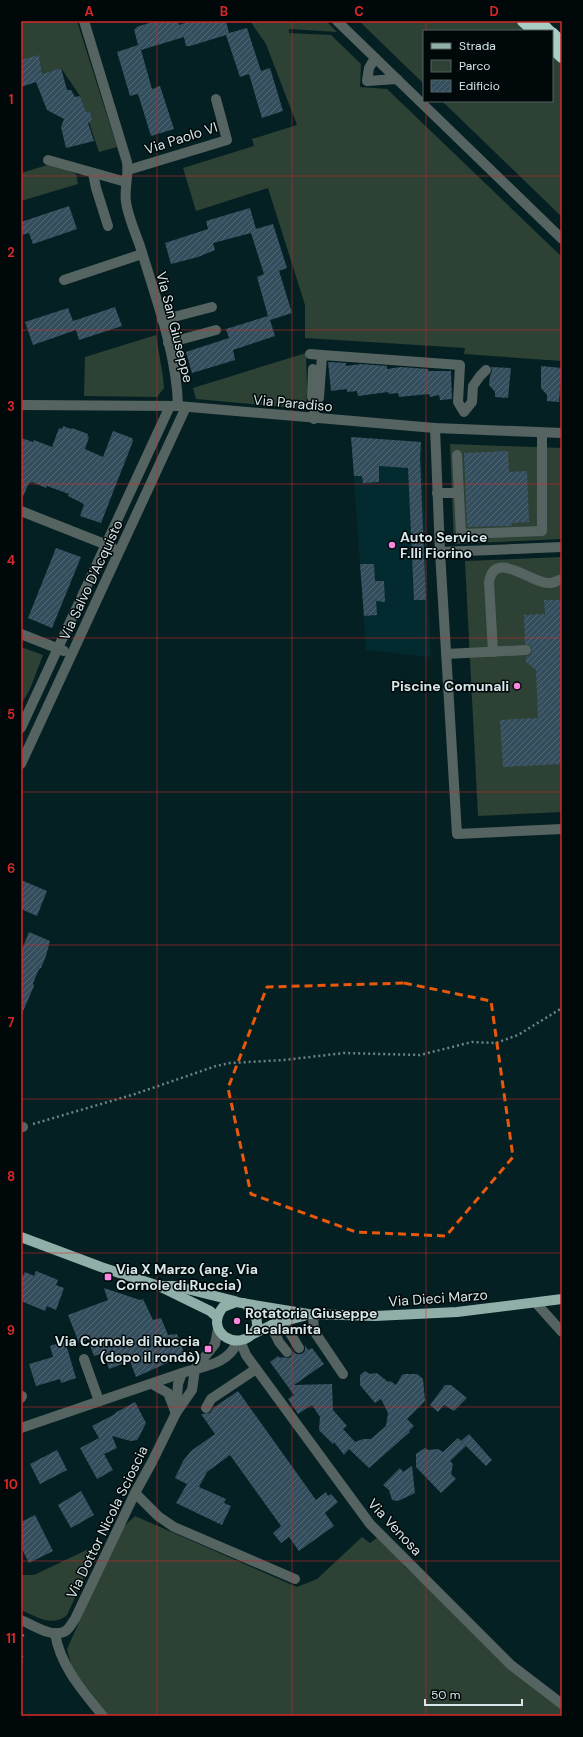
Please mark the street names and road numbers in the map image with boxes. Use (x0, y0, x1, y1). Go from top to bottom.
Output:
street label: Via Paolo VI (142, 118, 220, 158)
street label: Via San Giuseppe (152, 270, 198, 385)
street label: Via Paradiso (252, 391, 334, 415)
street label: Via Salvo D'Acquisto (55, 517, 127, 643)
street label: Via Dieci Marzo (388, 1286, 488, 1310)
street label: Via Dottor Nicola Scioscia (62, 1443, 152, 1601)
street label: Via Venosa (364, 1495, 426, 1559)

